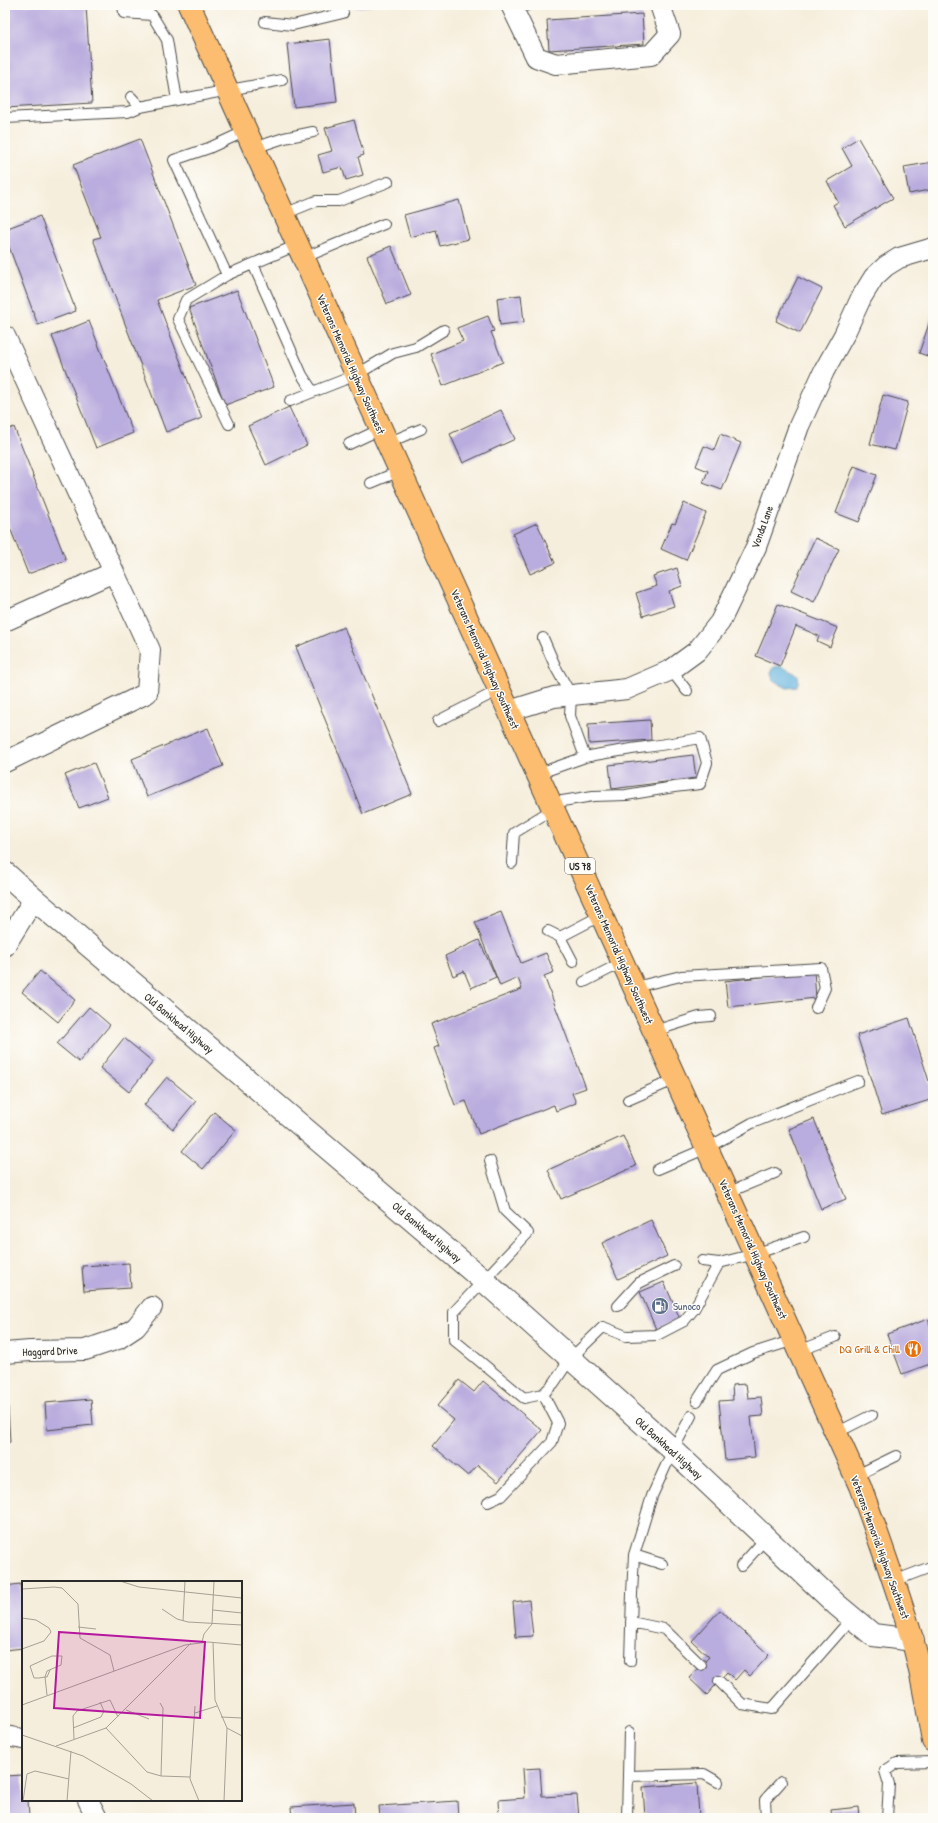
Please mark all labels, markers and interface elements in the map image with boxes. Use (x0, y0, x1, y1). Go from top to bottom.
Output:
street label: Veterans Memorial Highway Southwest (314, 292, 388, 436)
street label: Vonda Lane (748, 503, 776, 550)
street label: Veterans Memorial Highway Southwest (448, 587, 522, 731)
road number: US 78 (565, 858, 595, 874)
street label: Veterans Memorial Highway Southwest (582, 882, 656, 1026)
street label: Old Bankhead Highway (141, 990, 217, 1056)
street label: Veterans Memorial Highway Southwest (716, 1177, 790, 1321)
street label: Old Bankhead Highway (389, 1199, 465, 1265)
fuel station icon: Sunoco (650, 1296, 670, 1316)
place label: Sunoco (673, 1299, 701, 1313)
restaurant icon: DQ Grill & Chill (903, 1339, 923, 1359)
place label: DQ Grill & Chill (840, 1342, 900, 1356)
street label: Haggard Drive (22, 1343, 79, 1359)
street label: Old Bankhead Highway (632, 1414, 706, 1482)
street label: Veterans Memorial Highway Southwest (847, 1473, 913, 1621)
inset map (22, 1581, 242, 1801)

